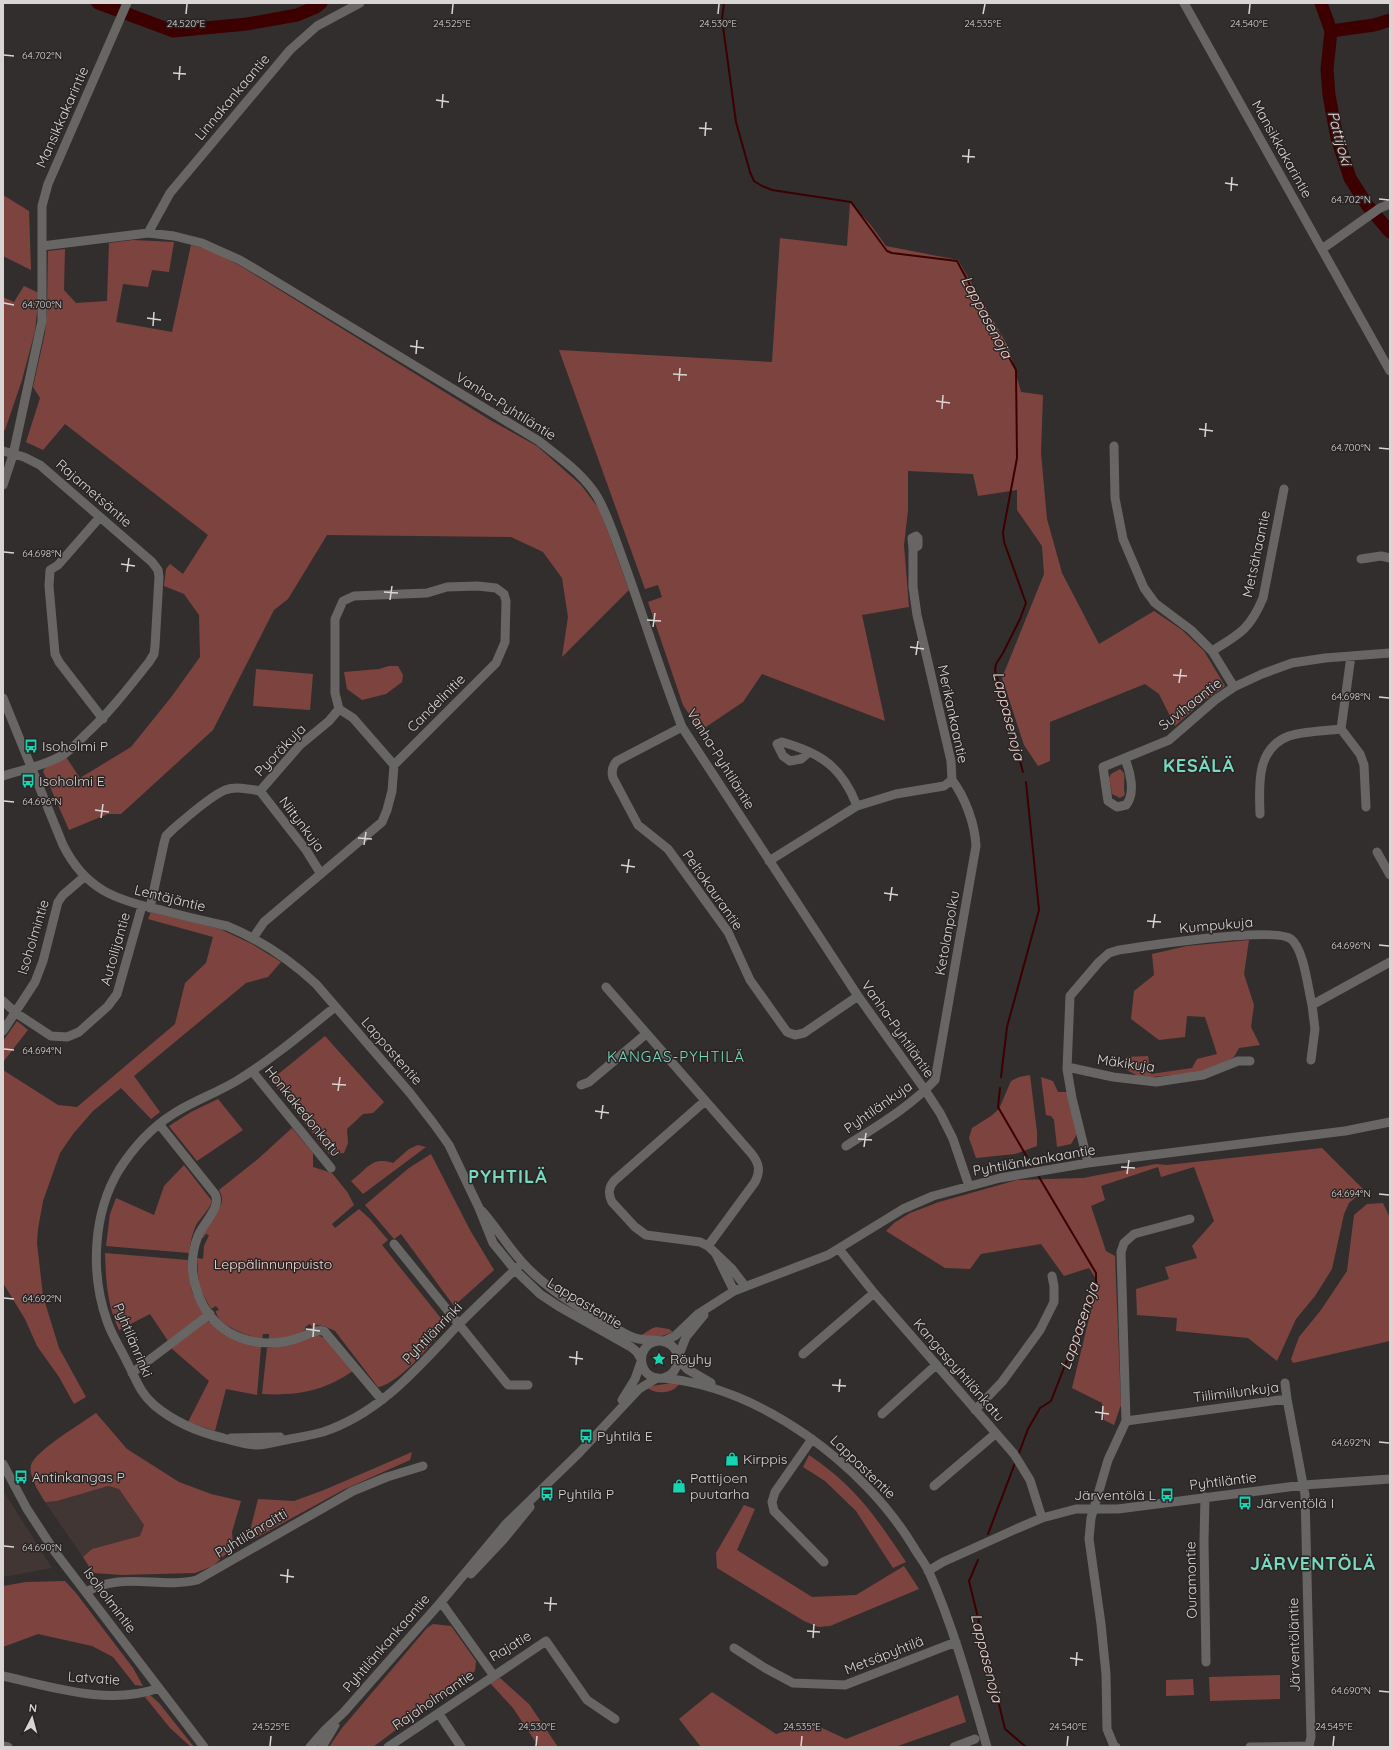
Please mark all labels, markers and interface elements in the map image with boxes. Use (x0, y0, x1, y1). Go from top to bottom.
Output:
text: 24.520°E (167, 17, 206, 30)
text: 24.525°E (433, 17, 471, 30)
text: 24.530°E (699, 17, 737, 30)
text: 24.535°E (964, 17, 1002, 30)
text: 24.540°E (1230, 17, 1268, 30)
text: 64.702°N (22, 49, 62, 62)
street label: Linnakankaantie (191, 50, 273, 144)
street label: Mansikkakarintie (32, 63, 92, 170)
street label: Mansikkakarintie (1248, 97, 1316, 201)
water label: Pattijoki (1324, 109, 1357, 169)
text: 64.702°N (1331, 193, 1371, 206)
water label: Lappasenoja (957, 272, 1017, 362)
text: 64.700°N (22, 298, 62, 311)
street label: Vanha-Pyhtiläntie (452, 368, 560, 444)
text: 64.700°N (1331, 441, 1371, 454)
street label: Rajametsäntie (52, 455, 136, 531)
street label: Metsähaantie (1238, 509, 1274, 599)
text: 64.698°N (22, 547, 62, 560)
street label: Merikankaantie (934, 663, 972, 765)
street label: Candelinitie (403, 670, 469, 736)
water label: Lappasenoja (989, 670, 1029, 763)
street label: Suvihaantie (1155, 674, 1225, 734)
text: 64.698°N (1331, 690, 1371, 703)
street label: Vanha-Pyhtiläntie (683, 705, 759, 813)
street label: Pyoräkuja (251, 720, 309, 780)
place label: Isoholmi P (42, 737, 108, 755)
bus stop icon: Isoholmi P (23, 738, 39, 754)
district label: KESÄLÄ (1163, 754, 1235, 777)
place label: Isoholmi E (39, 772, 105, 790)
bus stop icon: Isoholmi E (20, 773, 36, 789)
street label: Niitynkuja (275, 793, 329, 855)
text: 64.696°N (22, 795, 62, 808)
street label: Peltokaurantie (679, 846, 747, 934)
street label: Lentäjäntie (133, 880, 208, 916)
street label: Ketolanpolku (931, 889, 963, 977)
street label: Isoholmintie (13, 897, 53, 977)
street label: Autoilijantie (96, 910, 134, 988)
street label: Kumpukuja (1178, 913, 1254, 937)
text: 64.696°N (1331, 939, 1371, 952)
street label: Vanha-Pyhtiläntie (858, 977, 938, 1081)
street label: Lappastentie (358, 1013, 426, 1089)
text: 64.694°N (22, 1044, 62, 1057)
district label: KANGAS-PYHTILÄ (607, 1047, 745, 1066)
street label: Mäkikuja (1096, 1050, 1156, 1076)
street label: Honkakedonkatu (261, 1062, 345, 1160)
street label: Pyhtilänkuja (840, 1077, 916, 1137)
street label: Pyhtilänkankaantie (971, 1140, 1097, 1180)
district label: PYHTILÄ (468, 1165, 548, 1188)
text: 64.694°N (1331, 1187, 1371, 1200)
park label: Leppälinnunpuisto (214, 1255, 332, 1273)
street label: Lappastentie (544, 1274, 626, 1332)
water label: Lappasenoja (1055, 1279, 1103, 1372)
text: 64.692°N (22, 1292, 62, 1305)
street label: Pyhtilänrinki (398, 1298, 466, 1368)
street label: Pyhtilänrinki (109, 1300, 157, 1380)
street label: Kangaspyhtilänkatu (909, 1315, 1009, 1425)
place label: Röyhy (670, 1350, 712, 1368)
place icon: Röyhy (651, 1351, 667, 1367)
street label: Tiilimiilunkuja (1192, 1378, 1280, 1406)
place label: Pyhtilä E (597, 1427, 653, 1445)
bus stop icon: Pyhtilä E (578, 1428, 594, 1444)
street label: Lappastentie (826, 1431, 900, 1503)
text: 64.692°N (1331, 1436, 1371, 1449)
place label: Kirppis (743, 1450, 787, 1468)
shop icon: Kirppis (724, 1451, 740, 1467)
place label: Antinkangas P (32, 1468, 125, 1486)
street label: Pyhtiläntie (1188, 1468, 1258, 1494)
bus stop icon: Antinkangas P (13, 1469, 29, 1485)
place label: Pattijoen puutarha (690, 1469, 749, 1503)
shop icon: Pattijoen puutarha (671, 1478, 687, 1494)
place label: Pyhtilä P (558, 1485, 614, 1503)
bus stop icon: Pyhtilä P (539, 1486, 555, 1502)
place label: Järventölä L (1074, 1486, 1157, 1504)
bus stop icon: Järventölä L (1159, 1487, 1175, 1503)
place label: Järventölä I (1256, 1494, 1334, 1512)
bus stop icon: Järventölä I (1237, 1495, 1253, 1511)
street label: Pyhtilänraitti (212, 1504, 290, 1562)
text: 64.690°N (22, 1541, 62, 1554)
street label: Ouramontie (1181, 1541, 1201, 1619)
district label: JÄRVENTÖLÄ (1250, 1552, 1376, 1575)
street label: Isoholmintie (79, 1564, 141, 1636)
street label: Pyhtilänkankaantie (338, 1590, 434, 1696)
street label: Järventöläntie (1284, 1597, 1304, 1692)
water label: Lappasenoja (967, 1612, 1007, 1705)
street label: Rajatie (486, 1626, 534, 1666)
street label: Metsäpyhtilä (842, 1632, 926, 1678)
street label: Rajaholmantie (389, 1666, 477, 1734)
street label: Latvatie (67, 1667, 121, 1689)
text: 64.690°N (1331, 1684, 1371, 1697)
north arrow (12, 1698, 52, 1738)
text: N (28, 1701, 38, 1715)
text: 24.525°E (252, 1720, 290, 1733)
text: 24.530°E (518, 1720, 556, 1733)
text: 24.535°E (783, 1720, 821, 1733)
text: 24.540°E (1049, 1720, 1087, 1733)
text: 24.545°E (1315, 1720, 1353, 1733)

